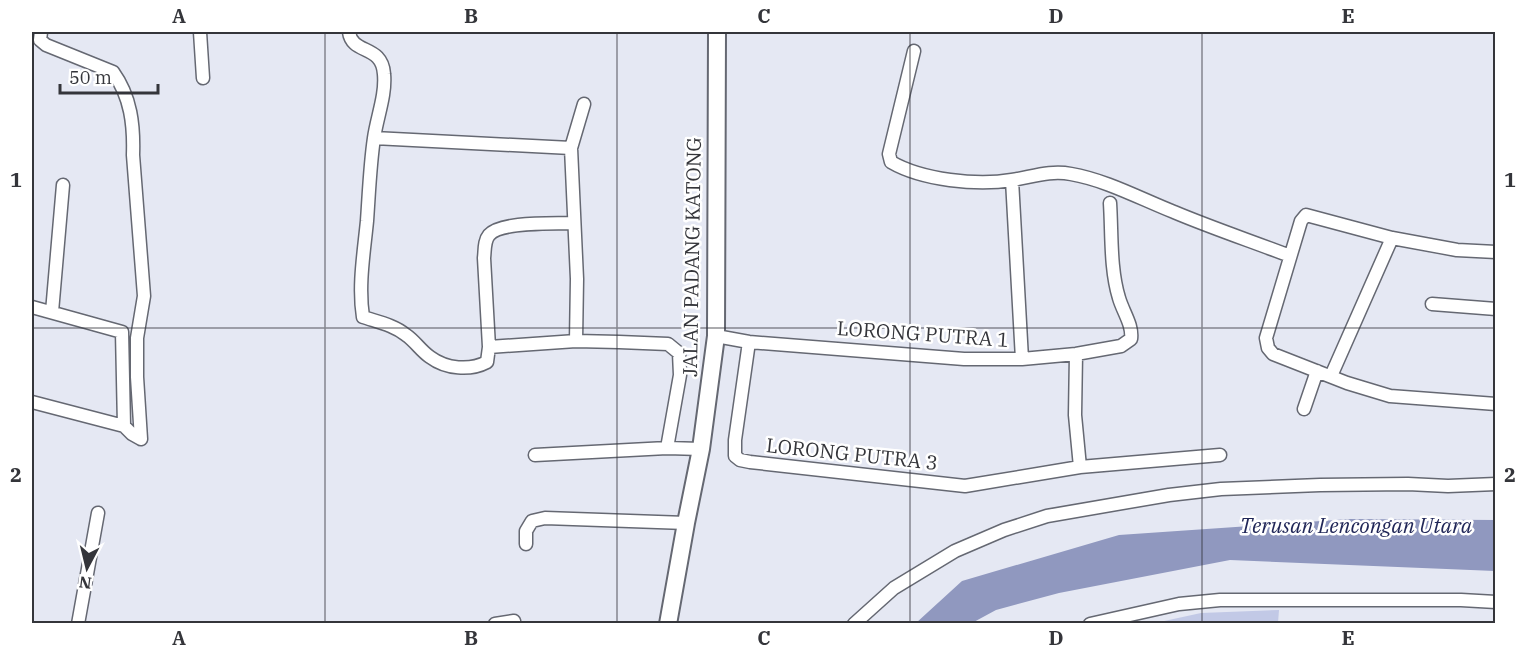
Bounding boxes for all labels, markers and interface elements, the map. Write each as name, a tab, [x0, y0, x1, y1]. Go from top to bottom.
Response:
text: A	[172, 2, 186, 29]
text: B	[464, 2, 478, 29]
text: C	[757, 2, 771, 29]
text: D	[1048, 2, 1064, 29]
text: E	[1341, 2, 1355, 29]
scale bar	[60, 57, 158, 95]
text: 50 m	[69, 66, 112, 89]
street label: JALAN PADANG KATONG	[676, 137, 707, 377]
text: 1	[10, 166, 22, 193]
text: 1	[1504, 166, 1516, 193]
street label: LORONG PUTRA 1	[836, 314, 1010, 353]
street label: LORONG PUTRA 3	[765, 431, 939, 476]
text: 2	[10, 461, 22, 488]
text: 2	[1504, 461, 1516, 488]
water label: Terusan Lencongan Utara	[1240, 511, 1473, 539]
north arrow	[57, 538, 117, 598]
text: N	[78, 572, 93, 594]
text: A	[172, 624, 186, 651]
text: B	[464, 624, 478, 651]
text: C	[757, 624, 771, 651]
text: D	[1048, 624, 1064, 651]
text: E	[1341, 624, 1355, 651]

